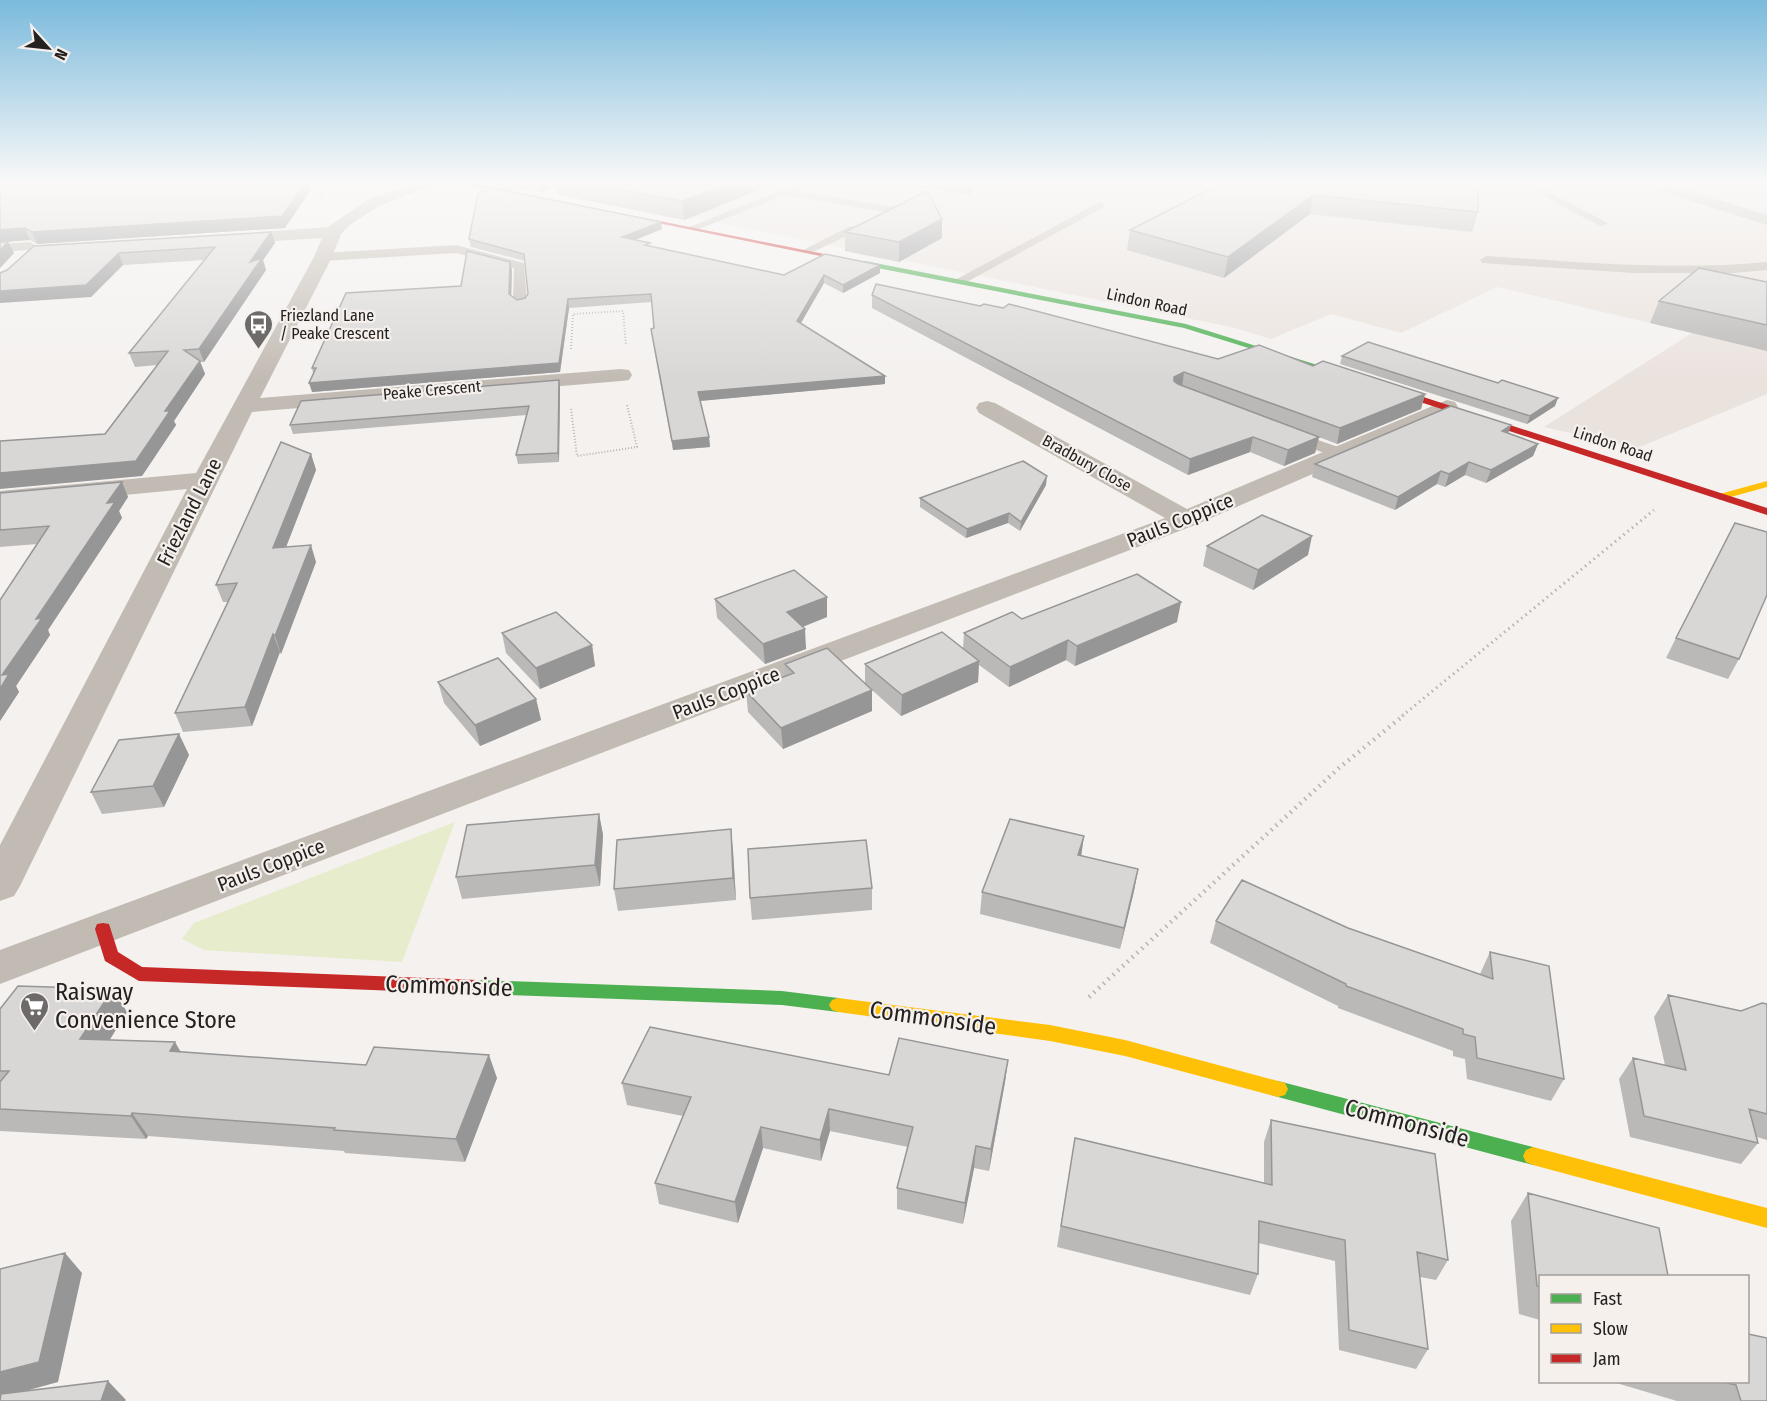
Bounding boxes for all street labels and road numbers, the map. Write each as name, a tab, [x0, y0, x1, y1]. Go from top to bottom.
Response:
street label: Lindon Road	[1105, 284, 1189, 320]
street label: Peake Crescent	[382, 376, 483, 404]
street label: Lindon Road	[1571, 422, 1655, 466]
street label: Bradbury Close	[1039, 431, 1135, 495]
street label: Friezland Lane	[152, 454, 226, 570]
street label: Pauls Coppice	[1123, 488, 1237, 552]
street label: Pauls Coppice	[669, 662, 783, 724]
street label: Pauls Coppice	[214, 834, 328, 896]
street label: Commonside	[385, 970, 513, 1002]
street label: Commonside	[868, 995, 998, 1041]
street label: Commonside	[1342, 1093, 1472, 1153]

